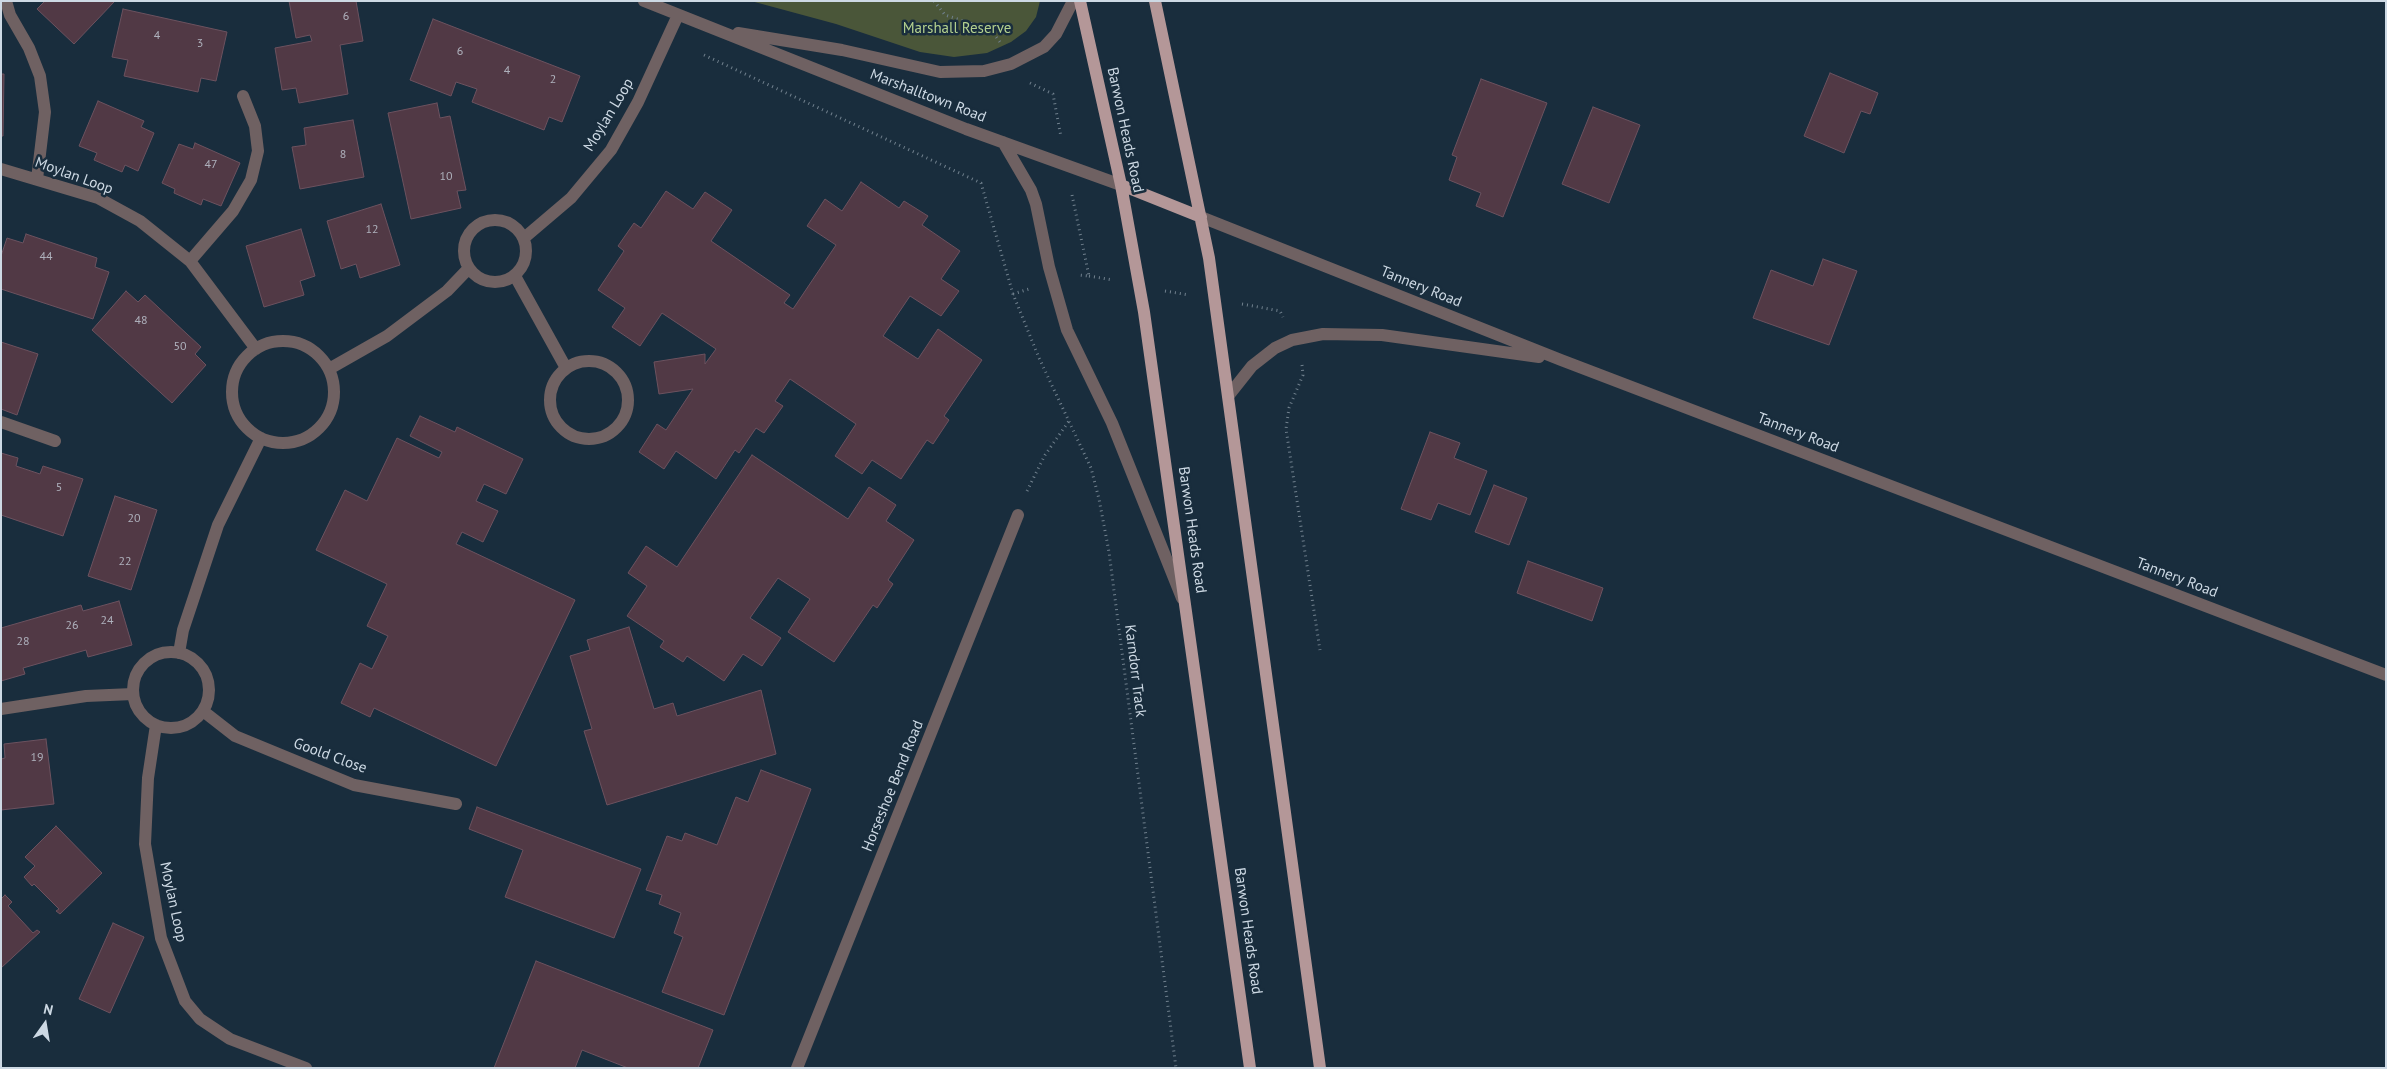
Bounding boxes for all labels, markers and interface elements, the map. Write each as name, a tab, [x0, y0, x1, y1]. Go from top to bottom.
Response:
house number: 6	[343, 10, 349, 24]
park label: Marshall Reserve	[903, 20, 1011, 38]
house number: 4	[154, 29, 160, 43]
house number: 3	[197, 37, 203, 51]
house number: 6	[457, 45, 463, 59]
house number: 4	[504, 64, 510, 78]
street label: Marshalltown Road	[867, 66, 989, 126]
street label: Barwon Heads Road	[1103, 66, 1147, 194]
house number: 2	[550, 73, 556, 87]
street label: Moylan Loop	[580, 75, 638, 155]
house number: 8	[340, 148, 346, 162]
street label: Moylan Loop	[32, 154, 116, 198]
house number: 47	[204, 158, 218, 172]
house number: 10	[439, 170, 453, 184]
house number: 12	[365, 223, 379, 237]
house number: 44	[39, 250, 53, 264]
street label: Tannery Road	[1378, 263, 1464, 311]
house number: 48	[134, 314, 148, 328]
house number: 50	[173, 340, 187, 354]
street label: Tannery Road	[1755, 409, 1841, 457]
street label: Barwon Heads Road	[1174, 466, 1210, 594]
house number: 5	[56, 481, 62, 495]
house number: 20	[127, 512, 141, 526]
street label: Tannery Road	[2134, 554, 2220, 602]
house number: 22	[118, 555, 132, 569]
house number: 24	[100, 614, 114, 628]
house number: 26	[65, 619, 79, 633]
street label: Karndorr Track	[1120, 624, 1150, 718]
house number: 28	[16, 635, 30, 649]
street label: Horseshoe Bend Road	[858, 718, 928, 854]
street label: Goold Close	[291, 734, 369, 778]
house number: 19	[30, 751, 44, 765]
street label: Moylan Loop	[156, 860, 190, 944]
street label: Barwon Heads Road	[1230, 867, 1266, 995]
north arrow	[20, 999, 70, 1049]
text: N	[42, 1000, 55, 1019]

